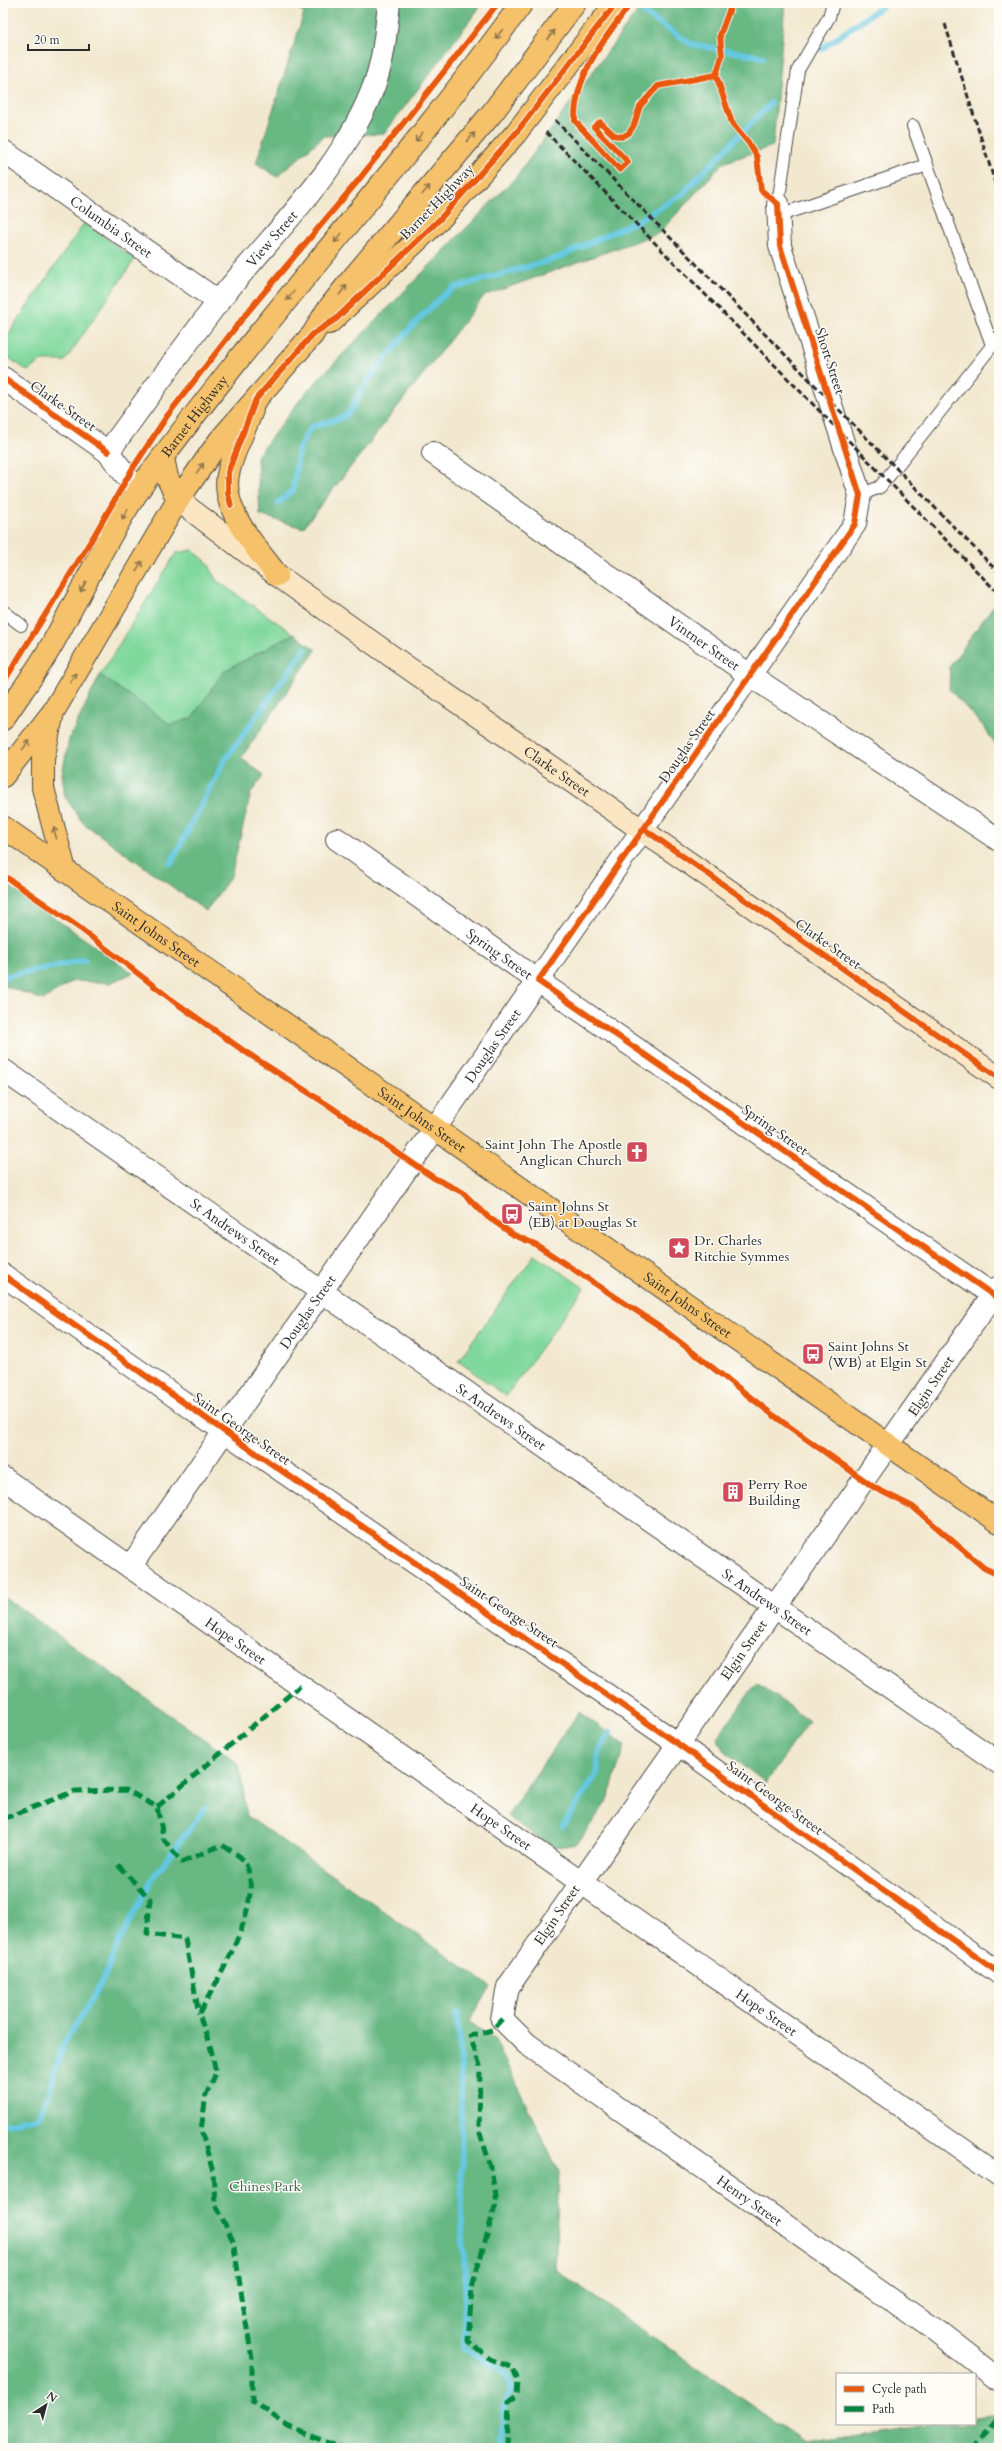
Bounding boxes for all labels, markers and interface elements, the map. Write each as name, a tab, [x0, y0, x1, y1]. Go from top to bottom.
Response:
scale bar	[28, 26, 89, 52]
one-way arrow	[495, 29, 503, 40]
one-way arrow	[546, 29, 555, 40]
text: 20 m	[34, 32, 61, 48]
one-way arrow	[415, 132, 424, 142]
one-way arrow	[467, 132, 476, 143]
street label: Barnet Highway	[396, 159, 479, 244]
one-way arrow	[422, 185, 431, 196]
street label: Columbia Street	[66, 191, 157, 262]
street label: View Street	[242, 206, 302, 271]
one-way arrow	[333, 233, 342, 244]
one-way arrow	[339, 285, 347, 296]
one-way arrow	[286, 291, 294, 302]
street label: Short Street	[810, 325, 850, 397]
street label: Barnet Highway	[156, 370, 232, 461]
street label: Clarke Street	[26, 376, 100, 436]
one-way arrow	[196, 463, 204, 474]
one-way arrow	[121, 508, 129, 520]
one-way arrow	[135, 560, 143, 572]
one-way arrow	[79, 581, 87, 593]
street label: Vintner Street	[664, 611, 744, 675]
one-way arrow	[70, 672, 78, 684]
street label: Douglas Street	[654, 705, 720, 787]
one-way arrow	[22, 739, 31, 750]
street label: Clarke Street	[520, 741, 594, 801]
one-way arrow	[50, 826, 58, 839]
street label: Saint Johns Street	[109, 897, 205, 972]
street label: Clarke Street	[791, 914, 865, 974]
street label: Spring Street	[463, 924, 537, 984]
street label: Douglas Street	[460, 1004, 525, 1086]
street label: Saint Johns Street	[374, 1082, 470, 1157]
street label: Spring Street	[738, 1100, 812, 1160]
place label: Saint John The Apostle Anglican Church	[485, 1135, 622, 1170]
church icon: Saint John The Apostle Anglican Church	[624, 1139, 650, 1165]
street label: St Andrews Street	[187, 1194, 284, 1270]
place label: Saint Johns St (EB) at Douglas St	[528, 1197, 638, 1232]
bus stop icon: Saint Johns St (EB) at Douglas St	[499, 1201, 525, 1227]
place label: Dr. Charles Ritchie Symmes	[694, 1231, 790, 1266]
place icon: Dr. Charles Ritchie Symmes	[666, 1235, 692, 1261]
street label: Saint Johns Street	[640, 1267, 736, 1343]
street label: Douglas Street	[275, 1270, 340, 1352]
place label: Saint Johns St (WB) at Elgin St	[828, 1337, 928, 1372]
bus stop icon: Saint Johns St (WB) at Elgin St	[800, 1341, 826, 1367]
street label: Elgin Street	[904, 1351, 959, 1420]
street label: St Andrews Street	[453, 1379, 550, 1455]
street label: Saint George Street	[189, 1388, 295, 1470]
place label: Perry Roe Building	[748, 1475, 808, 1510]
building icon: Perry Roe Building	[720, 1479, 746, 1505]
street label: St Andrews Street	[718, 1564, 816, 1640]
street label: Saint George Street	[456, 1572, 562, 1652]
street label: Hope Street	[201, 1613, 271, 1669]
street label: Elgin Street	[716, 1616, 772, 1684]
street label: Saint George Street	[723, 1757, 828, 1840]
street label: Hope Street	[467, 1799, 536, 1855]
street label: Elgin Street	[530, 1880, 585, 1949]
street label: Hope Street	[732, 1984, 801, 2041]
street label: Henry Street	[713, 2171, 787, 2230]
park label: Chines Park	[229, 2177, 302, 2196]
legend	[836, 2373, 976, 2425]
text: Cycle path	[872, 2381, 927, 2397]
north arrow	[26, 2385, 66, 2425]
text: N	[43, 2388, 60, 2406]
text: Path	[872, 2401, 895, 2417]

